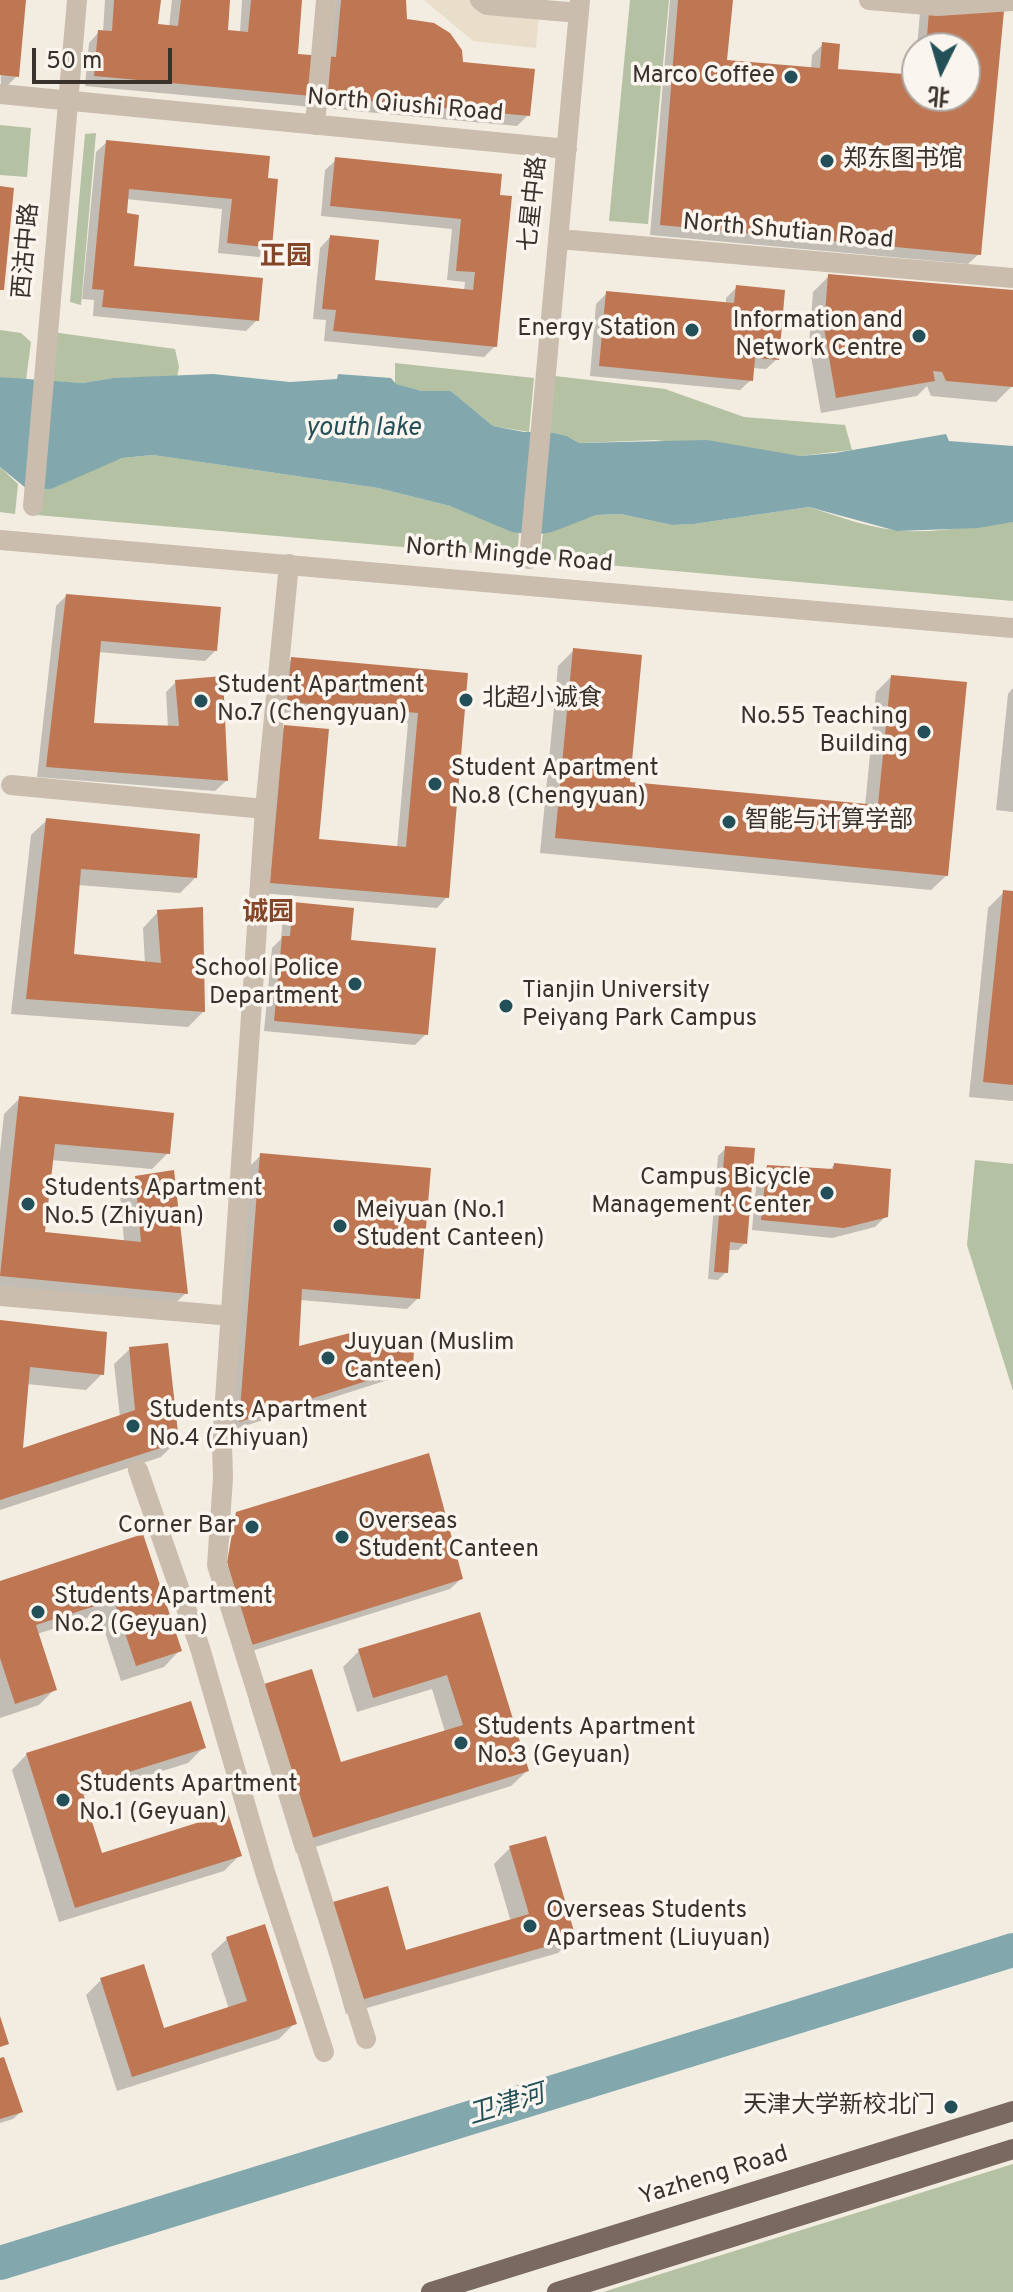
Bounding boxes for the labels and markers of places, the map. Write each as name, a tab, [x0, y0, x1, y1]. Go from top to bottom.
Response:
place label: Marco Coffee	[632, 63, 775, 91]
marker: Marco Coffee	[782, 68, 800, 86]
place label: 郑东图书馆	[843, 147, 963, 175]
marker: 郑东图书馆	[818, 152, 836, 170]
place label: Information and Network Centre	[733, 308, 903, 364]
place label: Energy Station	[517, 316, 676, 344]
marker: Energy Station	[683, 321, 701, 339]
marker: Information and Network Centre	[910, 327, 928, 345]
place label: Student Apartment No.7 (Chengyuan)	[217, 673, 425, 729]
place label: 北超小诚食	[482, 686, 602, 714]
marker: 北超小诚食	[457, 691, 475, 709]
marker: Student Apartment No.7 (Chengyuan)	[192, 692, 210, 710]
place label: No.55 Teaching Building	[740, 704, 908, 760]
marker: No.55 Teaching Building	[915, 723, 933, 741]
place label: Student Apartment No.8 (Chengyuan)	[451, 756, 659, 812]
marker: Student Apartment No.8 (Chengyuan)	[426, 775, 444, 793]
place label: 智能与计算学部	[745, 808, 913, 836]
marker: 智能与计算学部	[720, 813, 738, 831]
place label: School Police Department	[194, 956, 339, 1012]
marker: School Police Department	[346, 975, 364, 993]
place label: Tianjin University Peiyang Park Campus	[522, 978, 757, 1034]
marker: Tianjin University Peiyang Park Campus	[497, 997, 515, 1015]
place label: Campus Bicycle Management Center	[591, 1165, 811, 1221]
place label: Students Apartment No.5 (Zhiyuan)	[44, 1176, 263, 1232]
marker: Campus Bicycle Management Center	[818, 1184, 836, 1202]
marker: Students Apartment No.5 (Zhiyuan)	[19, 1195, 37, 1213]
place label: Meiyuan (No.1 Student Canteen)	[356, 1198, 545, 1254]
marker: Meiyuan (No.1 Student Canteen)	[331, 1217, 349, 1235]
place label: Juyuan (Muslim Canteen)	[344, 1330, 514, 1386]
marker: Juyuan (Muslim Canteen)	[319, 1349, 337, 1367]
place label: Students Apartment No.4 (Zhiyuan)	[149, 1398, 368, 1454]
marker: Students Apartment No.4 (Zhiyuan)	[124, 1417, 142, 1435]
place label: Overseas Student Canteen	[358, 1509, 539, 1565]
place label: Corner Bar	[118, 1513, 236, 1541]
marker: Corner Bar	[243, 1518, 261, 1536]
marker: Overseas Student Canteen	[333, 1528, 351, 1546]
place label: Students Apartment No.2 (Geyuan)	[54, 1584, 273, 1640]
marker: Students Apartment No.2 (Geyuan)	[29, 1603, 47, 1621]
place label: Students Apartment No.3 (Geyuan)	[477, 1715, 696, 1771]
marker: Students Apartment No.3 (Geyuan)	[452, 1734, 470, 1752]
place label: Students Apartment No.1 (Geyuan)	[79, 1772, 298, 1828]
marker: Students Apartment No.1 (Geyuan)	[54, 1791, 72, 1809]
place label: Overseas Students Apartment (Liuyuan)	[546, 1898, 771, 1954]
marker: Overseas Students Apartment (Liuyuan)	[521, 1917, 539, 1935]
place label: 天津大学新校北门	[743, 2093, 935, 2121]
marker: 天津大学新校北门	[942, 2098, 960, 2116]

